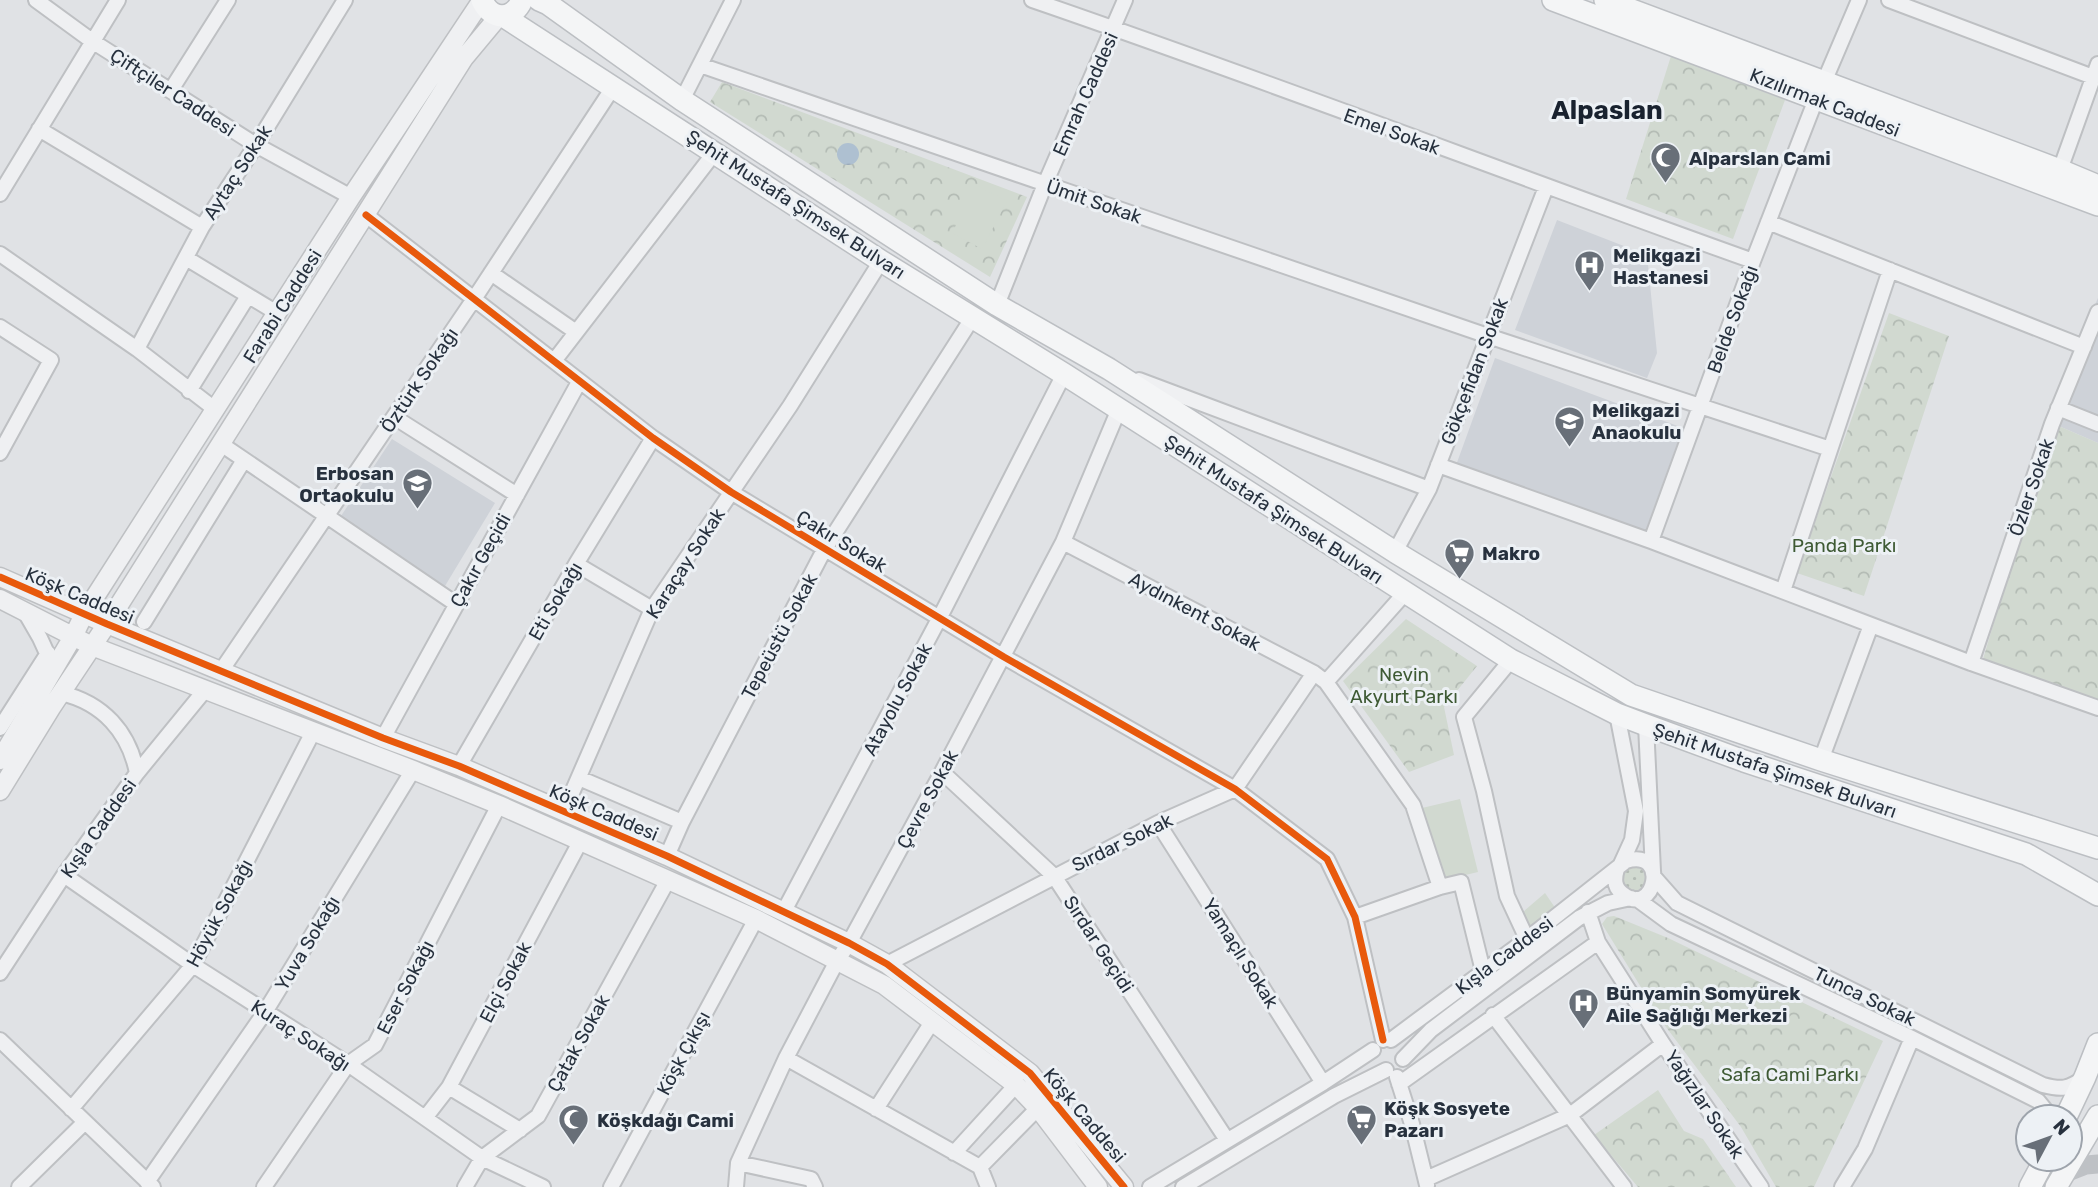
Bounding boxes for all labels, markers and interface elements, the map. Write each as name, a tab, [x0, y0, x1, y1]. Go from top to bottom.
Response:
street label: Emrah Caddesi	[1048, 29, 1123, 160]
street label: Çiftçiler Caddesi	[106, 43, 240, 141]
street label: Kızılırmak Caddesi	[1746, 63, 1903, 142]
district label: Alpaslan	[1551, 95, 1663, 126]
street label: Emel Sokak	[1340, 103, 1443, 160]
street label: Aytaç Sokak	[198, 120, 277, 224]
street label: Şehit Mustafa Şimsek Bulvarı	[682, 125, 909, 284]
mosque icon: Alparslan Cami	[1649, 141, 1683, 185]
place label: Alparslan Cami	[1689, 147, 1831, 170]
street label: Ümit Sokak	[1043, 174, 1145, 229]
place label: Melikgazi Hastanesi	[1613, 244, 1708, 289]
street label: Farabi Caddesi	[238, 245, 327, 367]
hospital icon: Melikgazi Hastanesi	[1573, 249, 1607, 293]
street label: Belde Sokağı	[1702, 262, 1763, 376]
street label: Gökçefidan Sokak	[1436, 294, 1513, 448]
street label: Öztürk Sokağı	[376, 323, 463, 437]
place label: Melikgazi Anaokulu	[1592, 399, 1682, 444]
school or university icon: Melikgazi Anaokulu	[1552, 404, 1586, 448]
street label: Şehit Mustafa Şimsek Bulvarı	[1160, 430, 1387, 589]
street label: Özler Sokak	[2004, 435, 2059, 539]
place label: Erbosan Ortaokulu	[299, 462, 394, 507]
school or university icon: Erbosan Ortaokulu	[400, 467, 434, 511]
street label: Karaçay Sokak	[641, 503, 730, 623]
street label: Çakır Sokak	[792, 505, 891, 578]
street label: Çakır Geçidi	[445, 509, 516, 611]
park label: Panda Parkı	[1792, 534, 1896, 557]
supermarket icon: Makro	[1442, 536, 1476, 580]
place label: Makro	[1482, 542, 1540, 565]
street label: Eti Sokağı	[524, 558, 587, 645]
street label: Köşk Caddesi	[22, 562, 138, 629]
street label: Aydınkent Sokak	[1125, 567, 1265, 656]
street label: Tepeüstü Sokak	[737, 569, 822, 703]
street label: Atayolu Sokak	[858, 639, 937, 760]
park label: Nevin Akyurt Parkı	[1350, 663, 1458, 708]
street label: Şehit Mustafa Şimsek Bulvarı	[1650, 718, 1900, 823]
street label: Çevre Sokak	[892, 746, 963, 853]
street label: Kışla Caddesi	[56, 774, 141, 882]
street label: Köşk Caddesi	[546, 779, 662, 846]
street label: Sırdar Sokak	[1068, 808, 1177, 877]
street label: Höyük Sokağı	[181, 855, 258, 971]
street label: Sırdar Geçidi	[1059, 891, 1139, 997]
street label: Yuva Sokağı	[270, 892, 345, 995]
street label: Yamaçlı Sokak	[1198, 894, 1284, 1013]
street label: Kışla Caddesi	[1451, 911, 1558, 1000]
street label: Eser Sokağı	[372, 937, 439, 1038]
street label: Elçi Sokak	[475, 938, 536, 1027]
street label: Tunca Sokak	[1810, 962, 1920, 1031]
place label: Bünyamin Somyürek Aile Sağlığı Merkezi	[1606, 982, 1800, 1027]
hospital icon: Bünyamin Somyürek Aile Sağlığı Merkezi	[1566, 987, 1600, 1031]
street label: Çatak Sokak	[542, 990, 615, 1096]
street label: Kuraç Sokağı	[247, 995, 355, 1076]
street label: Köşk Çıkışı	[652, 1007, 715, 1099]
street label: Yağızlar Sokak	[1660, 1046, 1749, 1163]
street label: Köşk Caddesi	[1038, 1063, 1131, 1167]
park label: Safa Cami Parkı	[1721, 1063, 1859, 1086]
place label: Köşk Sosyete Pazarı	[1384, 1097, 1510, 1142]
supermarket icon: Köşk Sosyete Pazarı	[1344, 1102, 1378, 1146]
mosque icon: Köşkdağı Cami	[557, 1103, 591, 1147]
north arrow	[2014, 1103, 2084, 1173]
place label: Köşkdağı Cami	[597, 1109, 734, 1132]
text: N	[2048, 1114, 2075, 1140]

